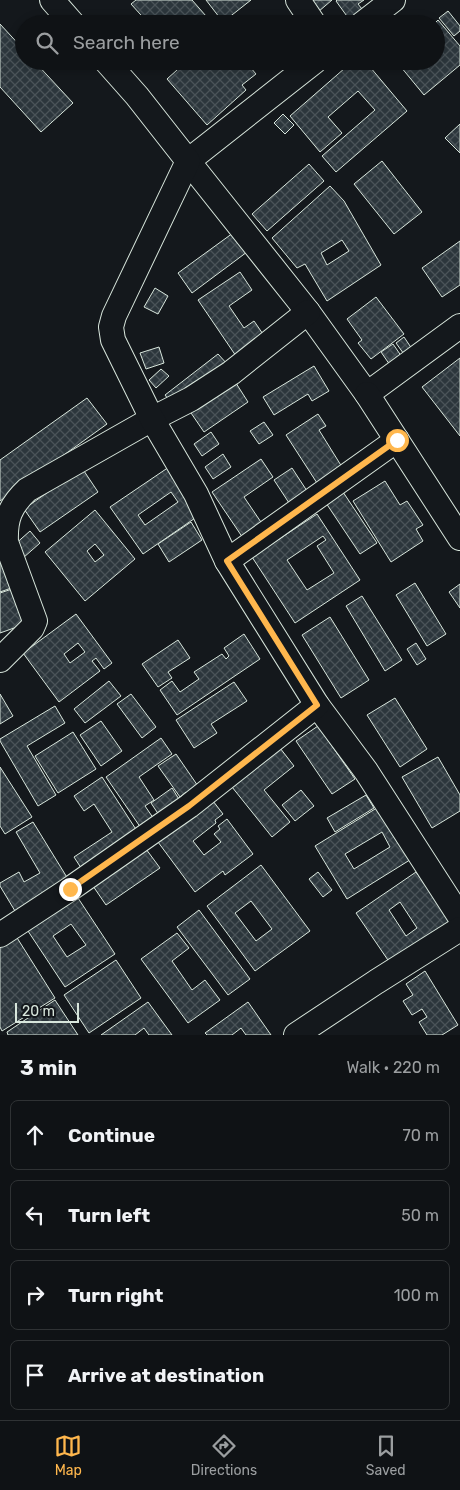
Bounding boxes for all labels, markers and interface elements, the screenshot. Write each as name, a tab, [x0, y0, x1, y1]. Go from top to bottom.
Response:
search box	[15, 15, 445, 70]
icon: search	[33, 29, 61, 57]
text: Search here	[73, 31, 180, 54]
route start	[386, 429, 409, 452]
route end	[59, 878, 82, 901]
scale bar	[15, 1000, 79, 1023]
text: 20 m	[22, 1003, 55, 1020]
text: 3 min	[20, 1055, 77, 1080]
text: Walk · 220 m	[347, 1058, 440, 1077]
icon: ahead	[21, 1121, 49, 1149]
text: Continue	[68, 1124, 155, 1147]
text: 70 m	[402, 1126, 439, 1145]
icon: left	[21, 1201, 49, 1229]
text: Turn left	[68, 1204, 150, 1227]
text: 50 m	[401, 1206, 439, 1225]
icon: right	[21, 1281, 49, 1309]
text: Turn right	[68, 1284, 163, 1307]
text: 100 m	[394, 1286, 439, 1305]
icon: arrive	[21, 1361, 49, 1389]
text: Arrive at destination	[68, 1364, 264, 1387]
tab: Map	[54, 1432, 82, 1479]
tab: Directions	[191, 1432, 257, 1479]
tab: Saved	[366, 1432, 406, 1479]

